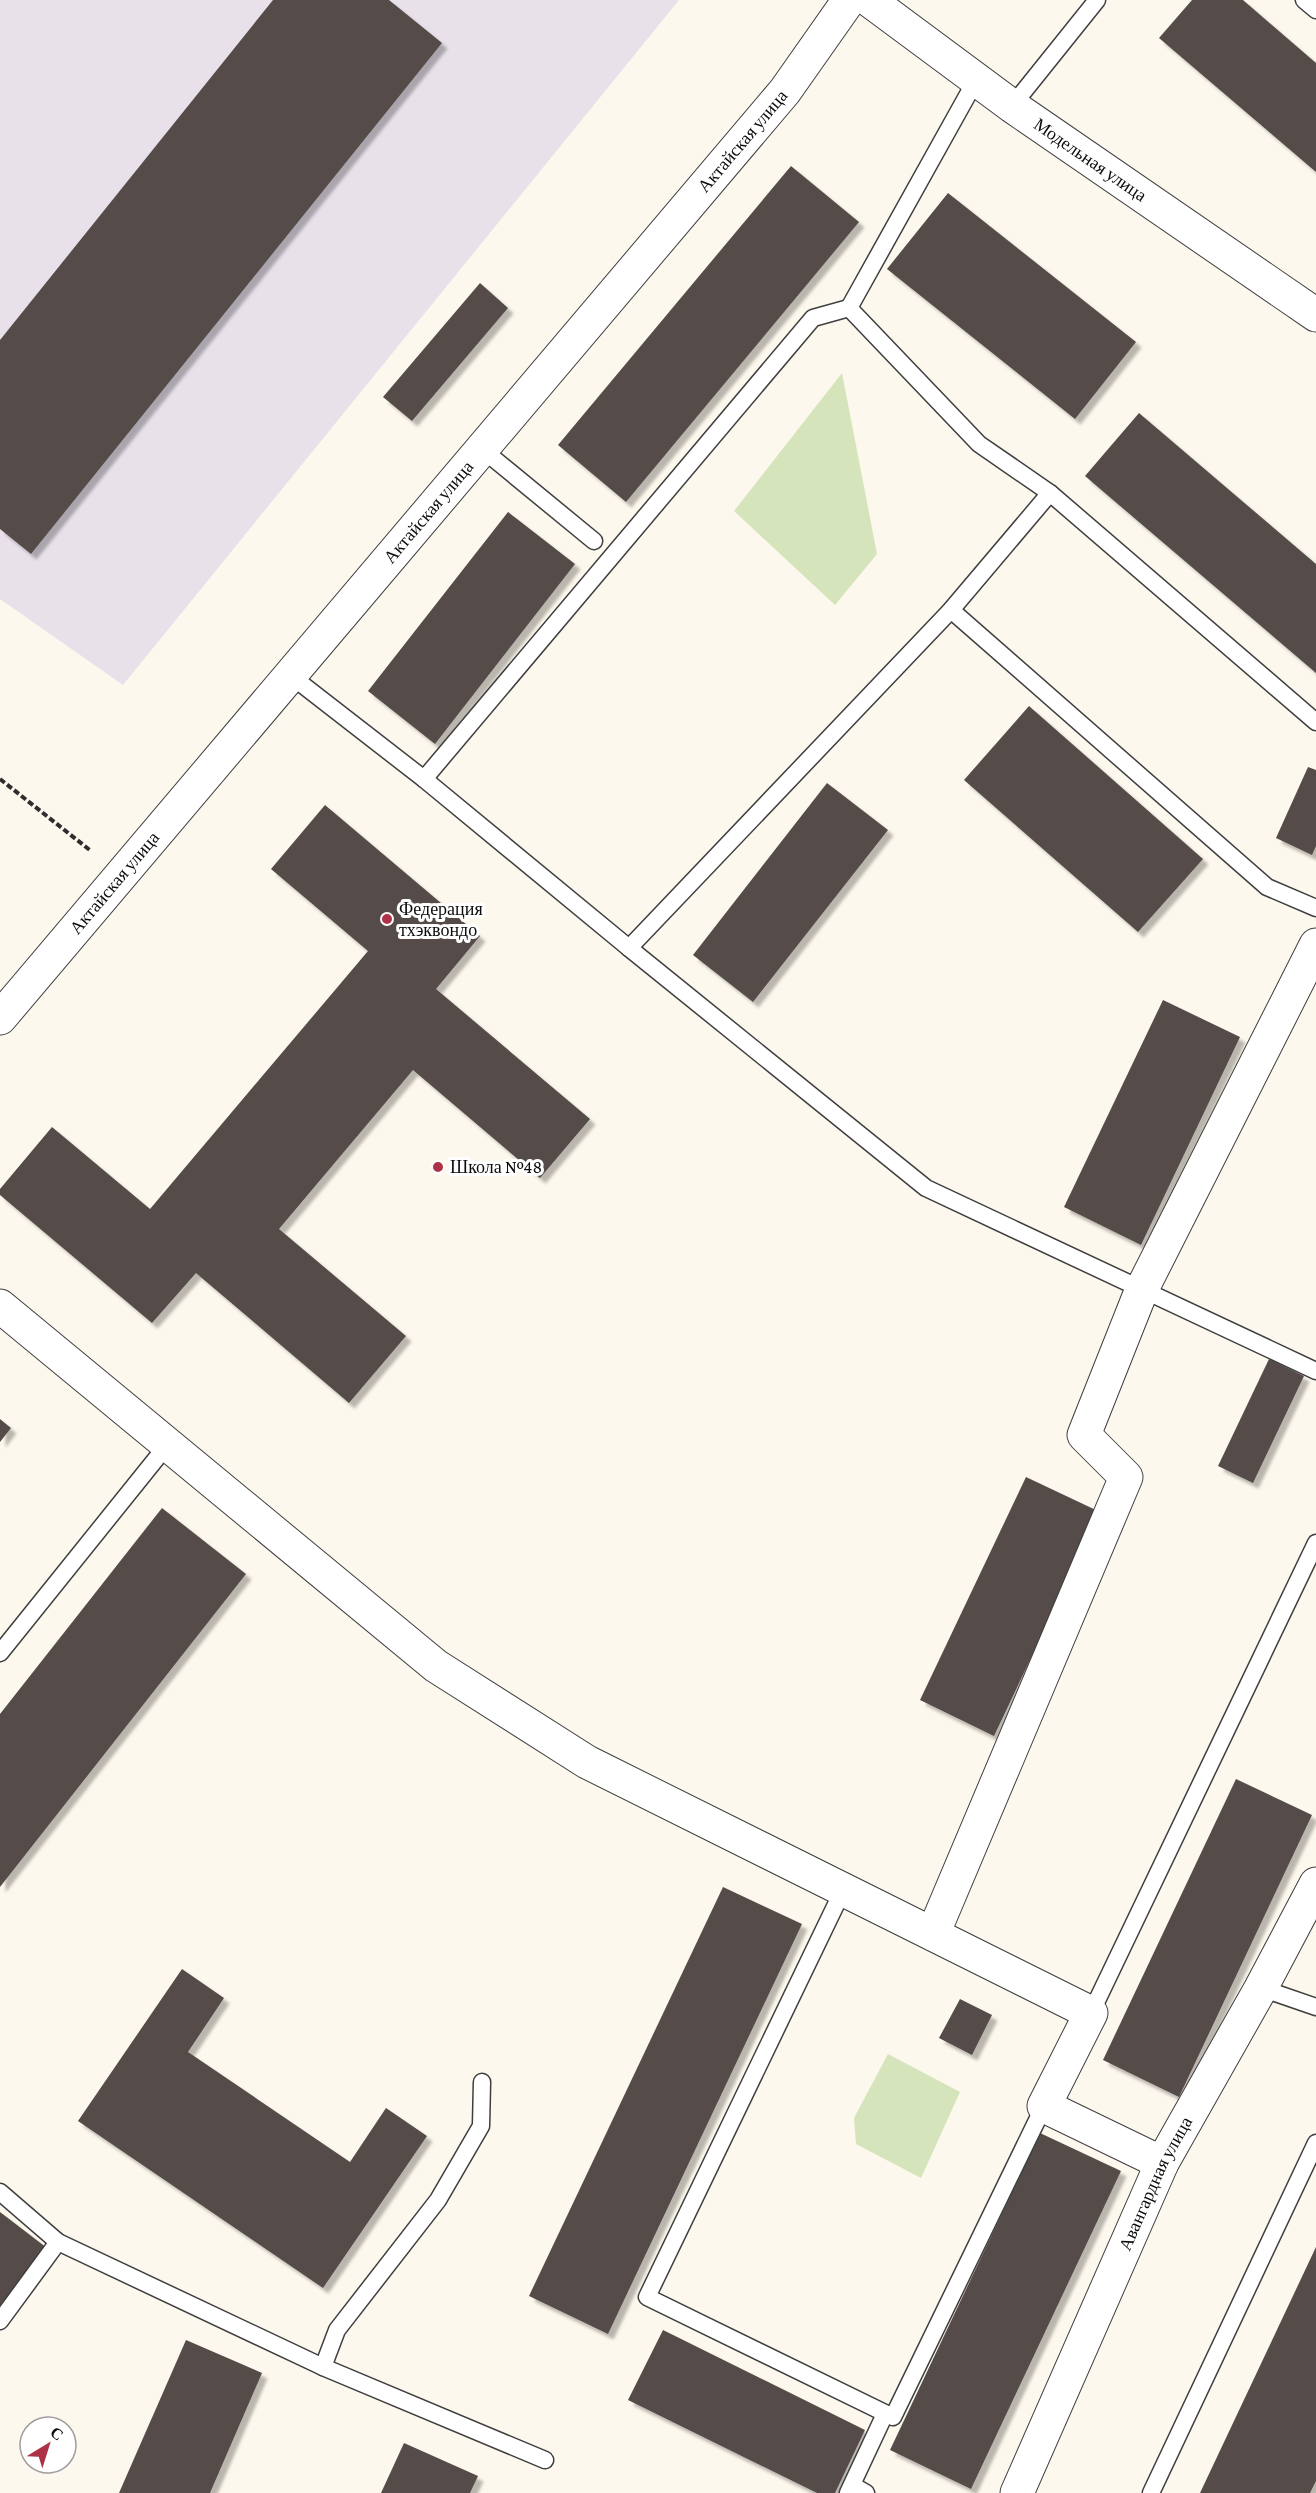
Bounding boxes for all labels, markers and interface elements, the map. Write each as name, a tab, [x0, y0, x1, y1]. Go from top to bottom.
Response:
street label: Актайская улица	[694, 86, 791, 196]
street label: Модельная улица	[1030, 114, 1150, 206]
street label: Актайская улица	[380, 457, 477, 567]
street label: Актайская улица	[65, 828, 163, 938]
place label: Федерация тхэквондо	[399, 899, 483, 940]
marker: Федерация тхэквондо	[380, 912, 394, 926]
place label: Школа №48	[450, 1157, 542, 1177]
marker: Школа №48	[431, 1160, 445, 1174]
street label: Авангардная улица	[1115, 2113, 1196, 2254]
north arrow	[18, 2415, 78, 2475]
text: С	[47, 2423, 67, 2444]

